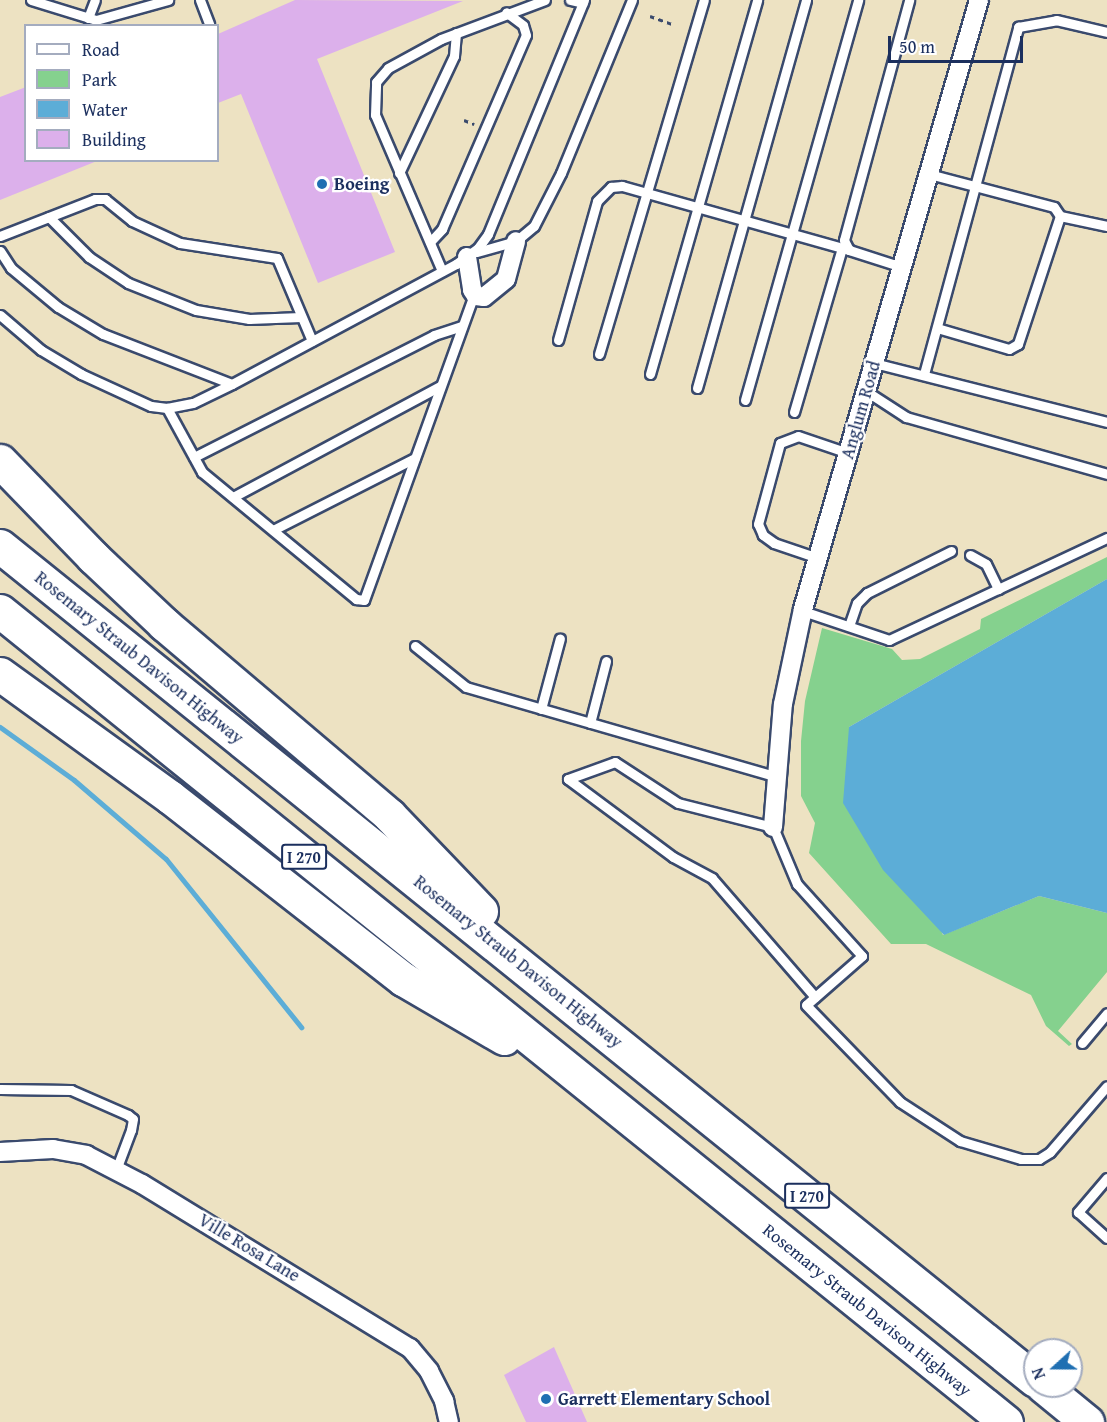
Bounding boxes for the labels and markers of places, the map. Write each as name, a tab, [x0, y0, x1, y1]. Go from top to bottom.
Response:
place label: Boeing	[334, 173, 389, 195]
marker: Boeing	[315, 177, 329, 191]
place label: Garrett Elementary School	[558, 1388, 770, 1410]
marker: Garrett Elementary School	[539, 1392, 553, 1406]

